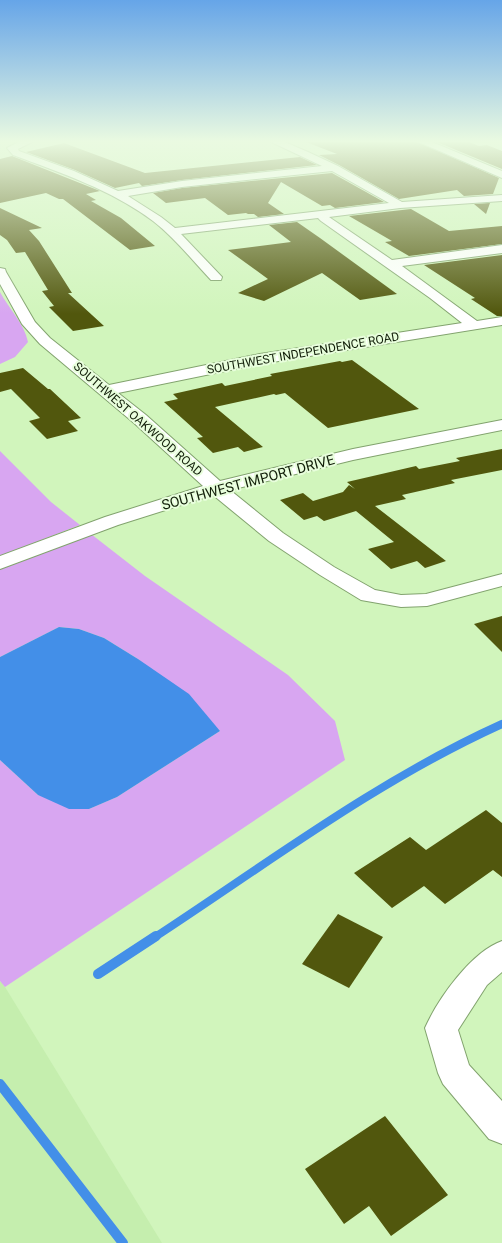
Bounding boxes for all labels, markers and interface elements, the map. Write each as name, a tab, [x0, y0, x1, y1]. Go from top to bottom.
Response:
street label: SOUTHWEST INDEPENDENCE ROAD	[206, 329, 400, 377]
street label: SOUTHWEST OAKWOOD ROAD	[71, 359, 205, 479]
street label: SOUTHWEST IMPORT DRIVE	[160, 451, 336, 513]

